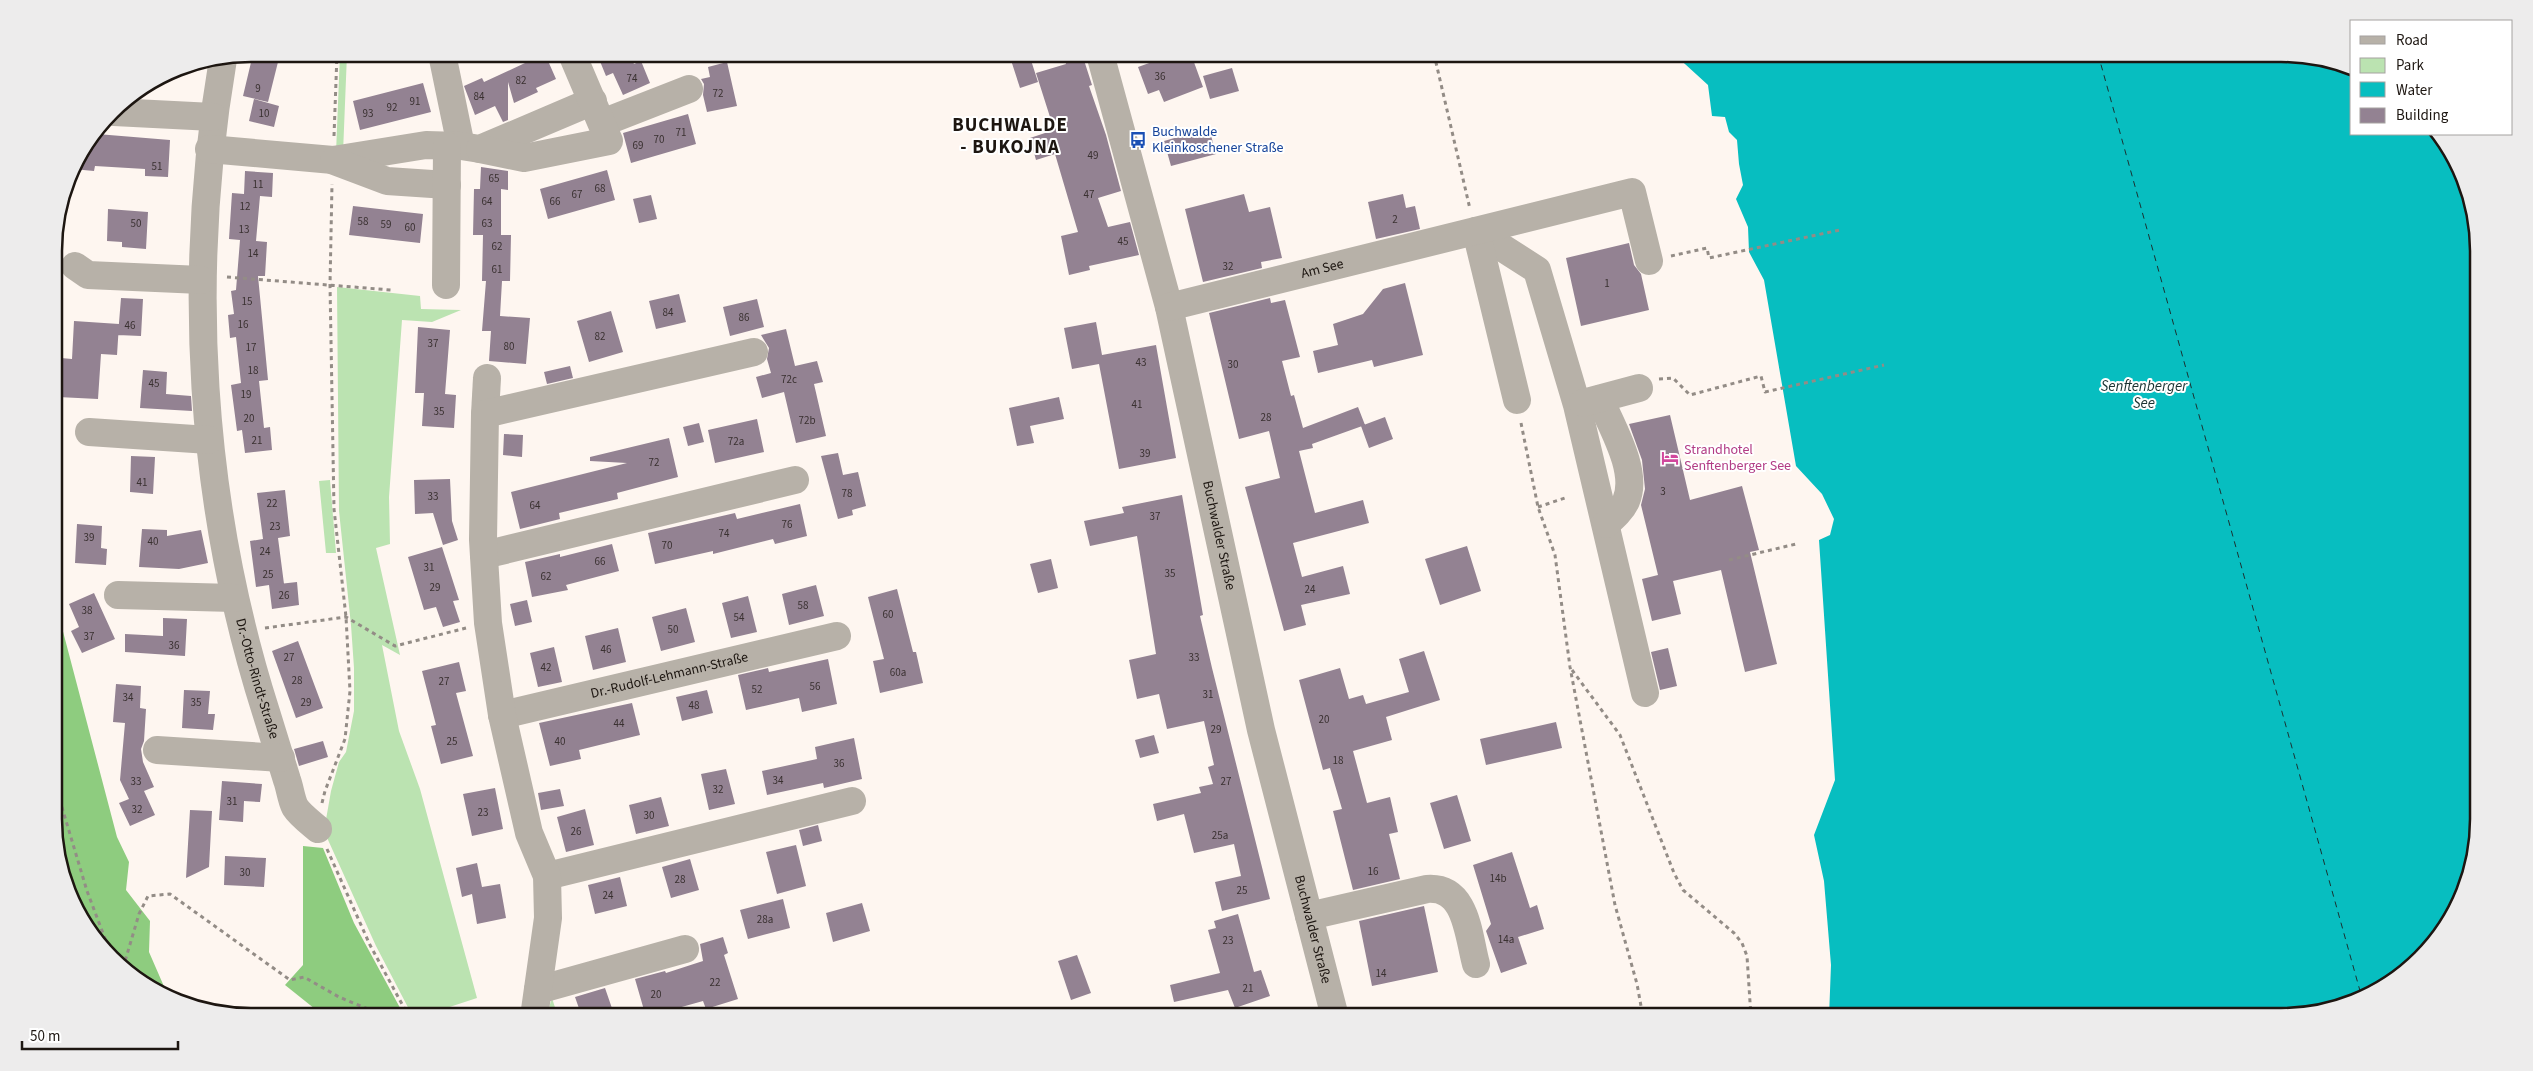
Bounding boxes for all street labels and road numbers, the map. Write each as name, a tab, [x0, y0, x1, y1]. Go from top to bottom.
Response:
street label: Am See	[1299, 254, 1346, 284]
street label: Buchwalder Straße	[1197, 479, 1240, 592]
street label: Dr.-Otto-Rindt-Straße	[230, 616, 284, 741]
street label: Dr.-Rudolf-Lehmann-Straße	[589, 647, 750, 704]
street label: Buchwalder Straße	[1289, 873, 1336, 986]

